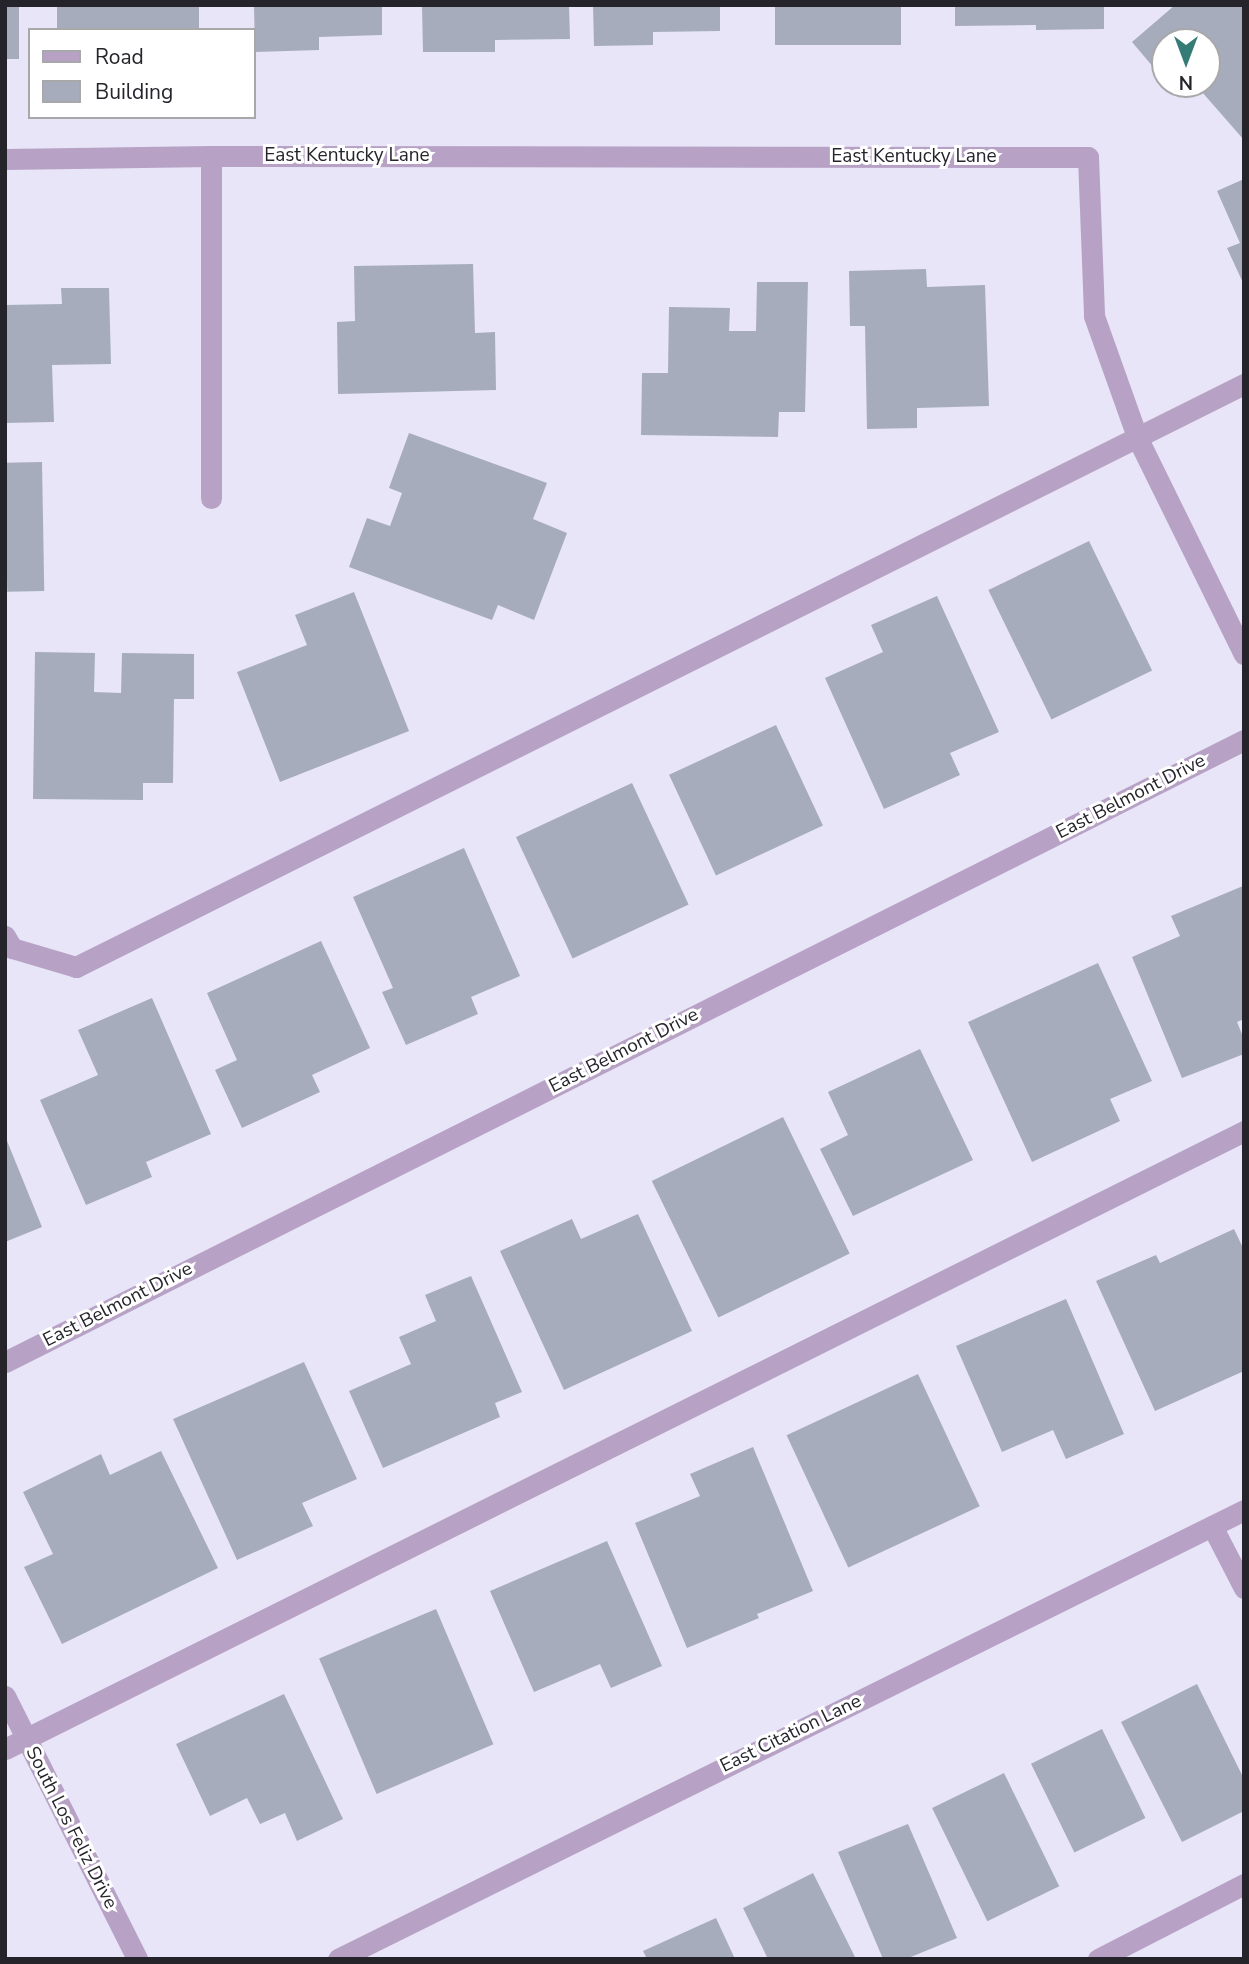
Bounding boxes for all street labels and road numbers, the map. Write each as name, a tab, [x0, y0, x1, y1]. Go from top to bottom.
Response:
street label: East Kentucky Lane	[264, 145, 430, 167]
street label: East Kentucky Lane	[831, 146, 997, 168]
street label: East Belmont Drive	[1053, 750, 1209, 844]
street label: East Belmont Drive	[546, 1004, 702, 1098]
street label: East Belmont Drive	[40, 1258, 196, 1352]
street label: East Citation Lane	[717, 1690, 865, 1778]
street label: South Los Feliz Drive	[20, 1743, 122, 1913]

